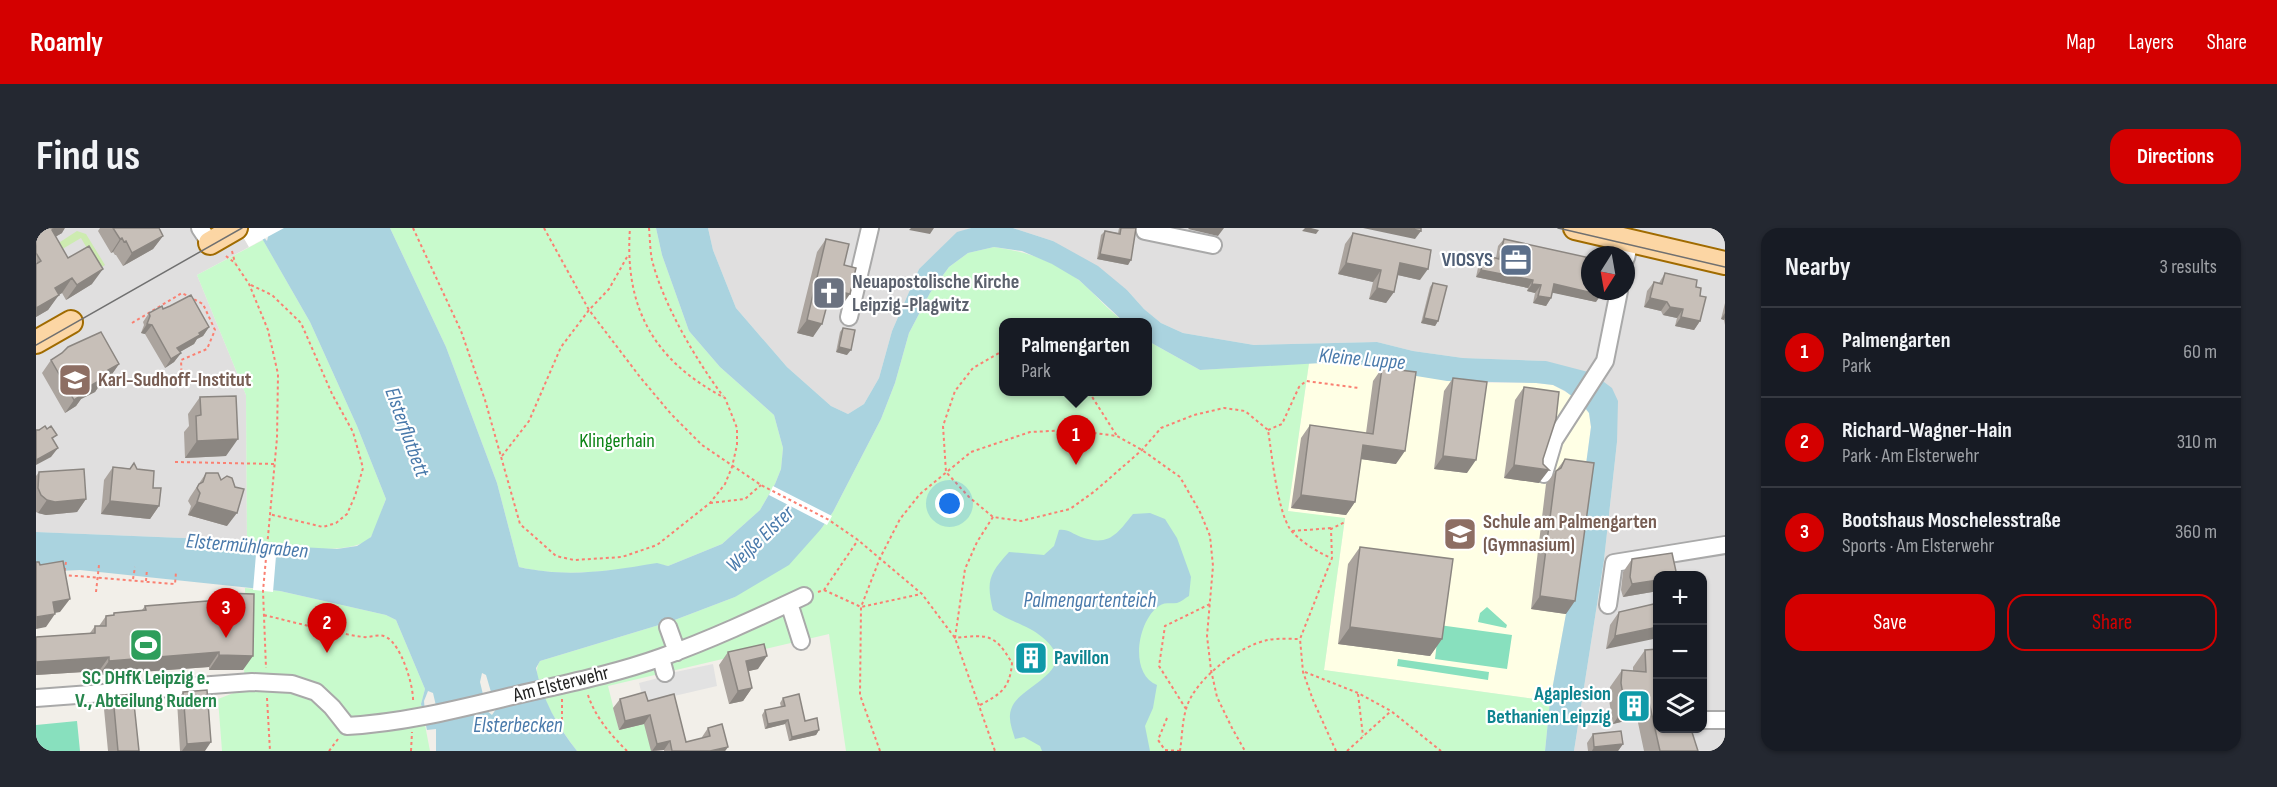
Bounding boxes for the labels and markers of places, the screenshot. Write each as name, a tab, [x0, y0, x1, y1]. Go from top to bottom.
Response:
office icon: VIOSYS	[1498, 242, 1534, 278]
place label: VIOSYS	[1442, 248, 1493, 272]
place label: Neuapostolische Kirche Leipzig-Plagwitz	[852, 270, 1019, 317]
church icon: Neuapostolische Kirche Leipzig-Plagwitz	[811, 275, 847, 311]
school or university icon: Karl-Sudhoff-Institut	[57, 362, 93, 398]
place label: Karl-Sudhoff-Institut	[98, 368, 252, 392]
pin: 1	[1056, 416, 1096, 465]
place label: Schule am Palmengarten (Gymnasium)	[1483, 510, 1657, 557]
school or university icon: Schule am Palmengarten (Gymnasium)	[1442, 516, 1478, 552]
pin: 3	[206, 588, 246, 638]
pin: 2	[308, 604, 346, 653]
sports icon: SC DHfK Leipzig e. V., Abteilung Rudern	[128, 627, 164, 663]
building icon: Pavillon	[1013, 640, 1049, 676]
place label: Pavillon	[1054, 646, 1109, 670]
place label: SC DHfK Leipzig e. V., Abteilung Rudern	[75, 666, 217, 713]
place label: Agaplesion Bethanien Leipzig	[1487, 682, 1612, 729]
building icon: Agaplesion Bethanien Leipzig	[1616, 688, 1652, 724]

